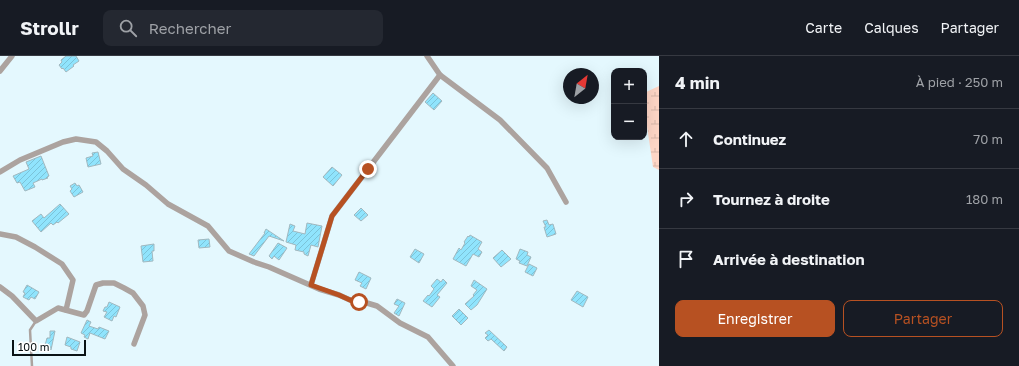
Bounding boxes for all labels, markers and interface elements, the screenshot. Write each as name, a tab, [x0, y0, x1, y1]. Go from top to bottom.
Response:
search box	[103, 10, 383, 46]
text: Strollr	[20, 16, 79, 39]
icon: search	[117, 17, 139, 39]
text: Rechercher	[149, 19, 231, 37]
text: Carte	[805, 19, 842, 36]
text: Calques	[864, 19, 919, 36]
text: Partager	[941, 19, 999, 36]
north arrow	[563, 68, 599, 104]
map controls	[611, 68, 647, 140]
button: +	[611, 68, 647, 104]
text: 4 min	[675, 72, 720, 93]
text: À pied · 250 m	[916, 74, 1003, 90]
button: −	[611, 104, 647, 140]
icon: ahead	[675, 128, 697, 150]
text: Continuez	[713, 130, 786, 148]
text: 70 m	[973, 131, 1003, 147]
route end	[359, 160, 377, 178]
icon: right	[675, 188, 697, 210]
text: Tournez à droite	[713, 190, 830, 208]
text: 180 m	[966, 191, 1003, 207]
icon: arrive	[675, 248, 697, 270]
text: Arrivée à destination	[713, 250, 865, 268]
route start	[350, 293, 368, 311]
button: Enregistrer	[675, 300, 835, 337]
button: Partager	[843, 300, 1003, 337]
scale bar	[12, 338, 86, 357]
text: 100 m	[18, 340, 49, 353]

